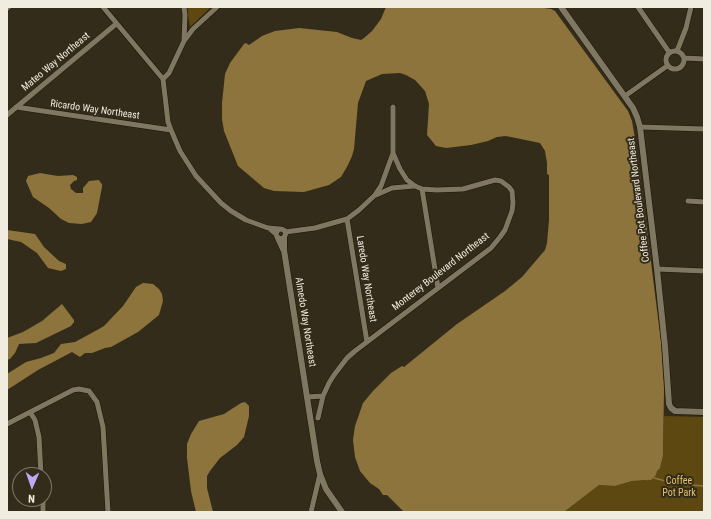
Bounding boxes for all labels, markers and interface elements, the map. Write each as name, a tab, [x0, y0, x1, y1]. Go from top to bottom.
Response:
street label: Mateo Way Northeast	[19, 30, 93, 94]
street label: Ricardo Way Northeast	[50, 98, 140, 122]
street label: Coffee Pot Boulevard Northeast	[625, 137, 653, 263]
street label: Monterey Boulevard Northeast	[390, 230, 492, 314]
street label: Laredo Way Northeast	[353, 235, 379, 323]
street label: Almedo Way Northeast	[292, 276, 318, 368]
north arrow	[12, 467, 52, 507]
park label: Coffee Pot Park	[662, 475, 696, 498]
text: N	[28, 492, 35, 505]

